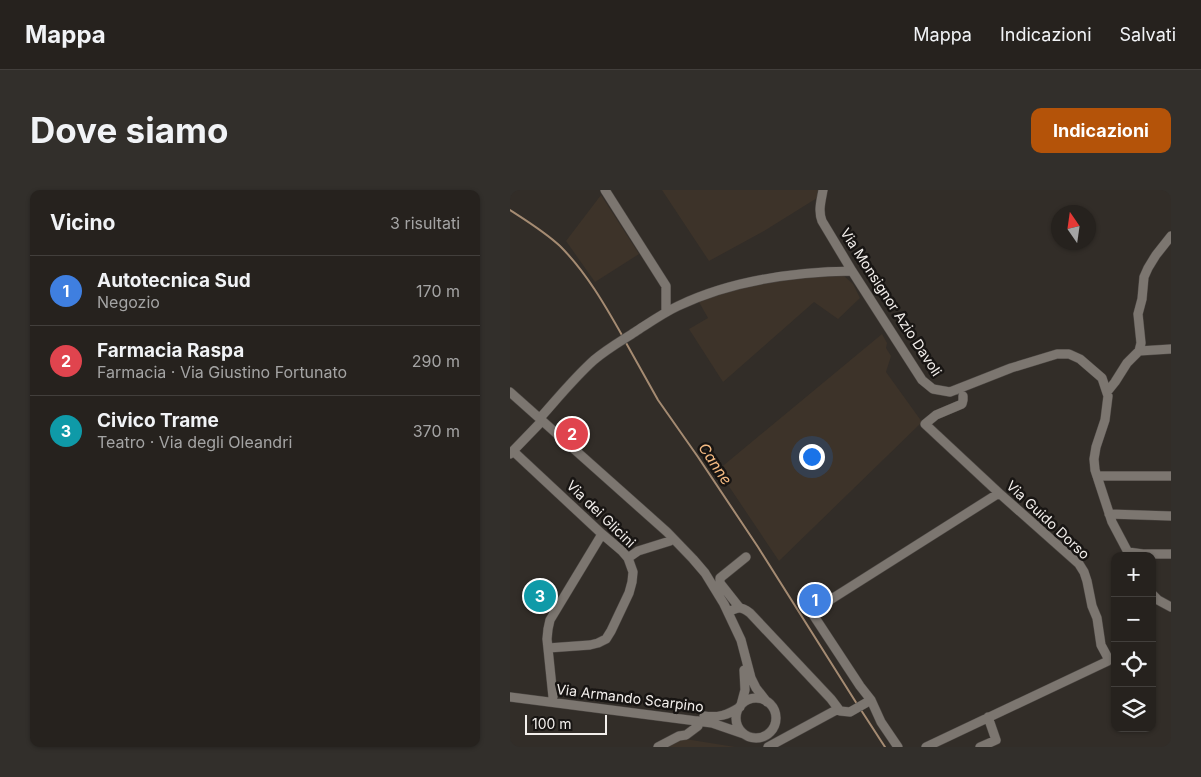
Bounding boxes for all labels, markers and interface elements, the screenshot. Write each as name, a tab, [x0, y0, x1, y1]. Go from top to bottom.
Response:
text: Mappa	[25, 20, 106, 49]
text: Mappa	[913, 24, 972, 45]
text: Indicazioni	[1000, 24, 1092, 45]
text: Salvati	[1120, 24, 1176, 45]
button: Indicazioni	[1031, 108, 1171, 153]
text: Dove siamo	[30, 109, 228, 151]
north arrow	[1051, 205, 1096, 250]
text: Vicino	[50, 210, 115, 235]
text: 3 risultati	[390, 213, 460, 233]
street label: Via Monsignor Azio Davoli	[837, 225, 946, 379]
text: Autotecnica Sud	[97, 269, 251, 292]
text: 1	[63, 281, 69, 301]
text: 170 m	[416, 281, 460, 301]
text: Negozio	[97, 292, 160, 312]
text: Farmacia Raspa	[97, 339, 244, 362]
text: 2	[61, 351, 71, 371]
text: 290 m	[412, 351, 460, 371]
text: Farmacia · Via Giustino Fortunato	[97, 362, 347, 382]
text: Civico Trame	[97, 409, 219, 432]
pin: 2	[556, 415, 588, 453]
text: 3	[61, 421, 71, 441]
text: 370 m	[413, 421, 460, 441]
text: Teatro · Via degli Oleandri	[97, 432, 292, 452]
water label: Canne	[695, 439, 736, 488]
your location	[799, 444, 825, 470]
street label: Via dei Glicini	[563, 477, 639, 551]
street label: Via Guido Dorso	[1003, 477, 1093, 562]
map controls	[1111, 552, 1156, 732]
button: +	[1111, 552, 1156, 597]
pin: 3	[524, 577, 556, 615]
pin: 1	[799, 581, 831, 619]
button: −	[1111, 597, 1156, 642]
button: locate	[1111, 642, 1156, 687]
street label: Via Armando Scarpino	[555, 680, 705, 715]
button: layers	[1111, 687, 1156, 732]
scale bar	[525, 712, 608, 735]
text: 100 m	[532, 715, 572, 732]

